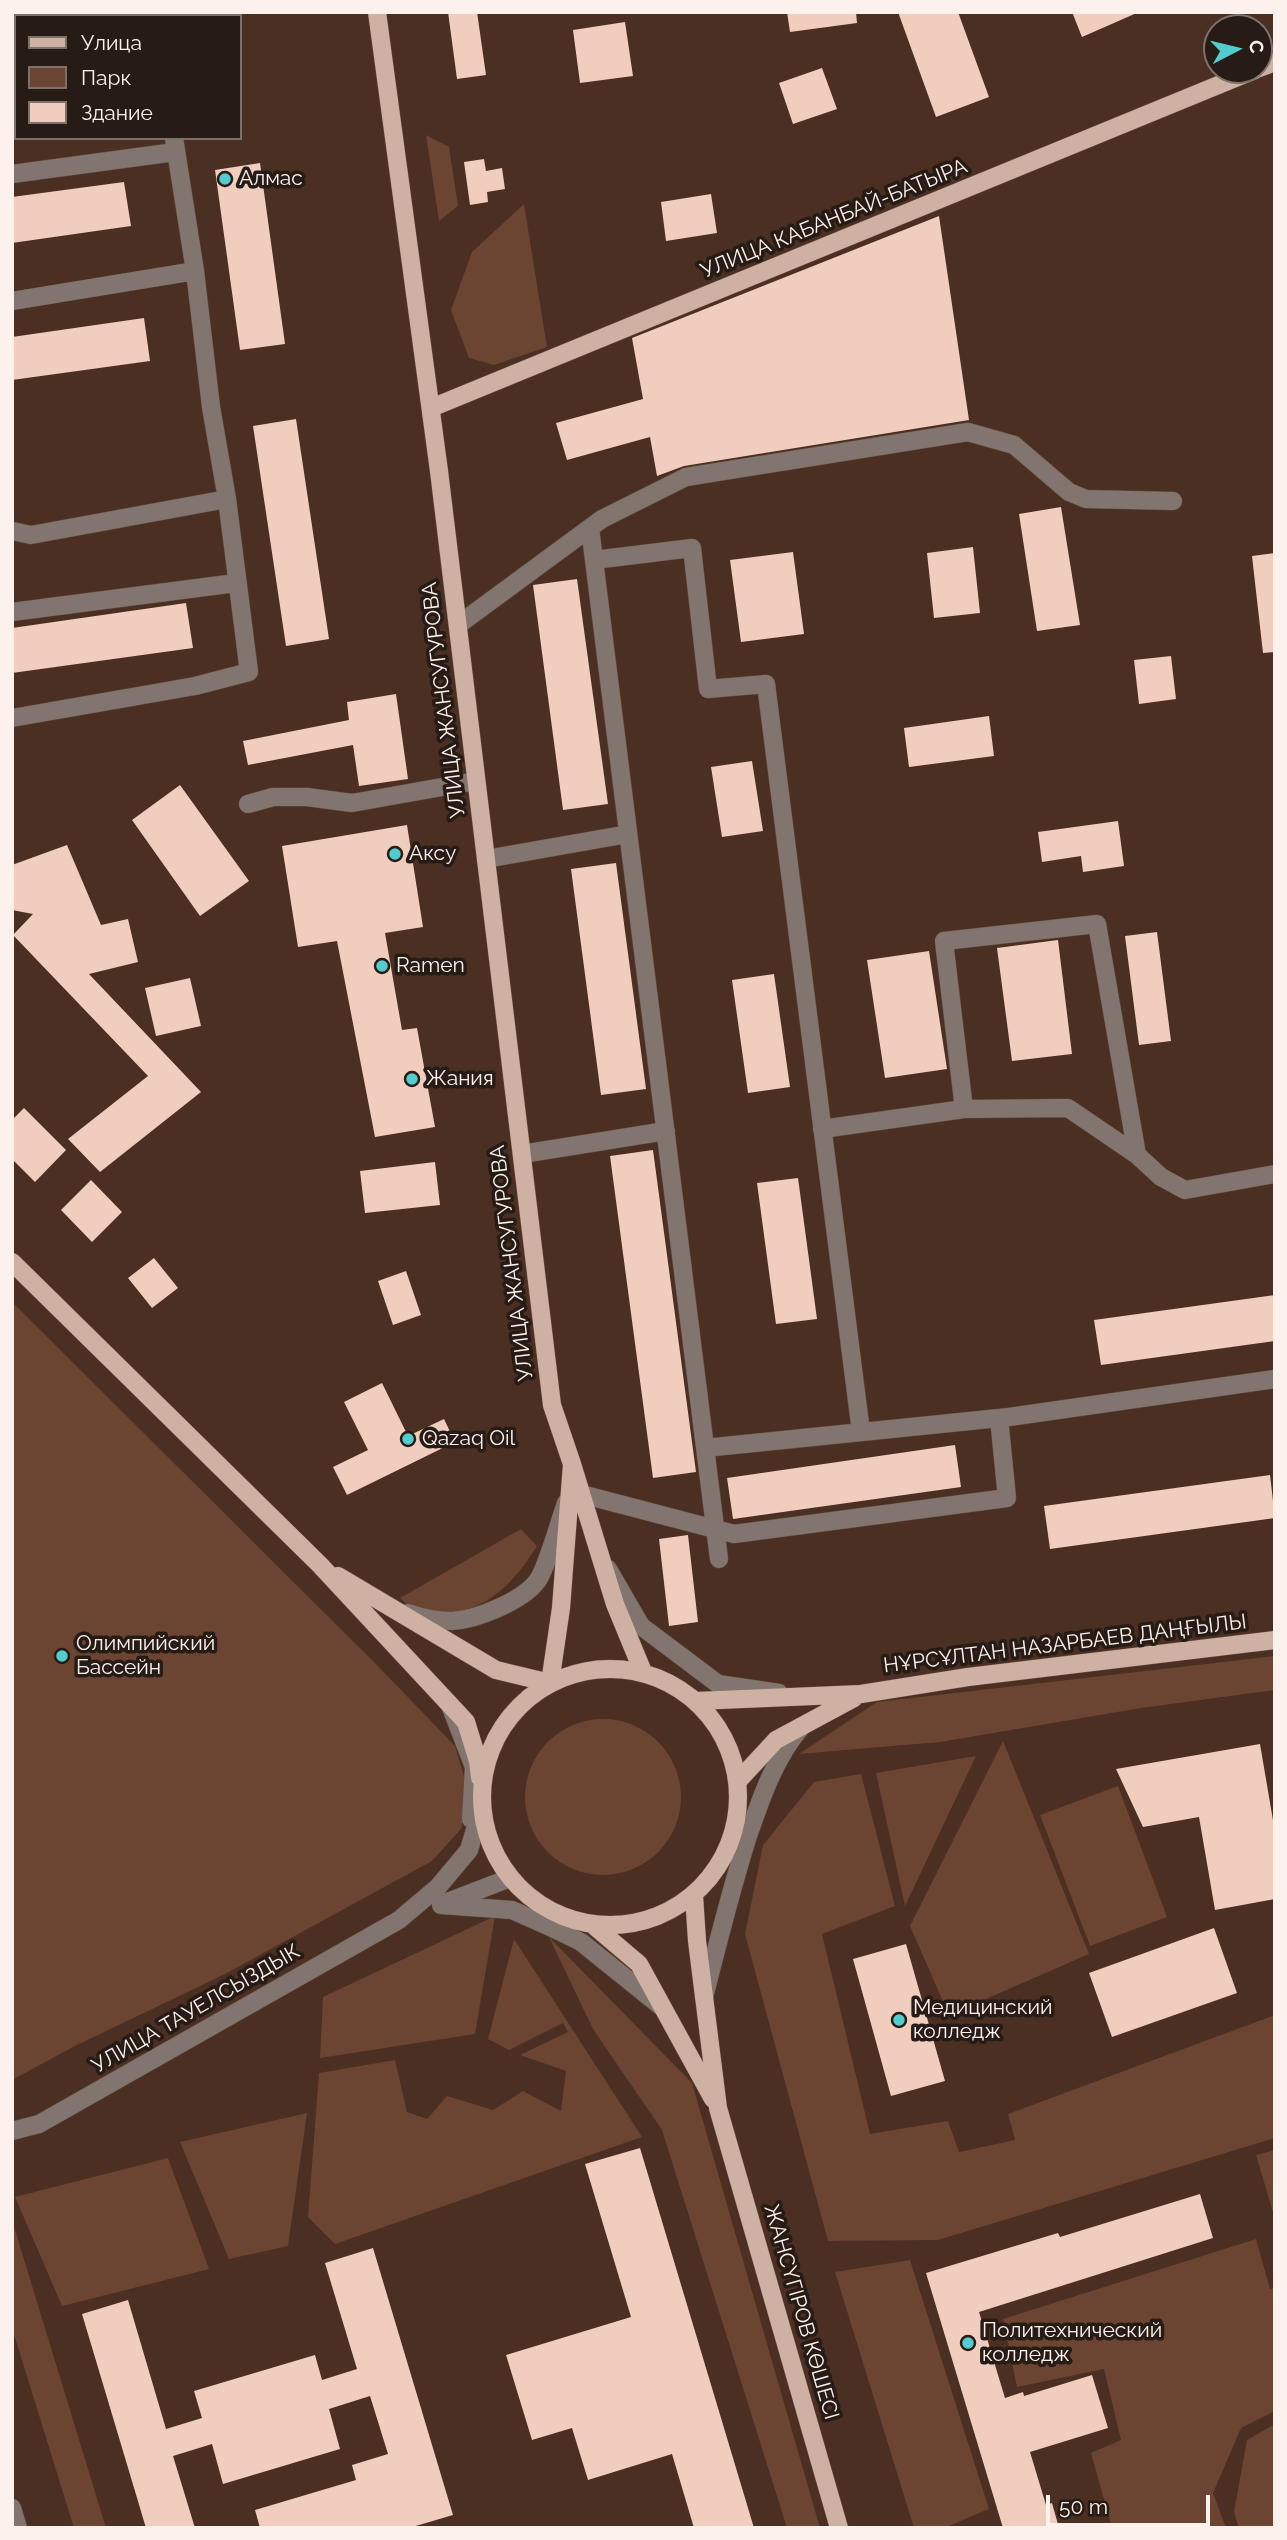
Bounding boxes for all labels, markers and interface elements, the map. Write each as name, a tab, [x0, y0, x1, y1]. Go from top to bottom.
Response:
legend	[14, 14, 242, 140]
north arrow	[1203, 14, 1273, 84]
text: Улица	[81, 30, 142, 55]
text: С	[1245, 39, 1269, 54]
text: Парк	[81, 65, 131, 90]
text: Здание	[81, 100, 153, 125]
street label: УЛИЦА КАБАНБАЙ-БАТЫРА	[697, 154, 971, 284]
place label: Алмас	[239, 166, 303, 192]
marker: Алмас	[217, 171, 233, 187]
street label: УЛИЦА ЖАНСУГУРОВА	[417, 581, 471, 819]
place label: Аксу	[409, 841, 456, 867]
marker: Аксу	[387, 846, 403, 862]
place label: Ramen	[396, 953, 465, 979]
marker: Ramen	[374, 958, 390, 974]
place label: Жания	[426, 1066, 494, 1092]
marker: Жания	[404, 1071, 420, 1087]
street label: УЛИЦА ЖАНСУГУРОВА	[485, 1144, 539, 1382]
place label: Qazaq Oil	[422, 1426, 515, 1452]
marker: Qazaq Oil	[400, 1431, 416, 1447]
street label: НҰРСҰЛТАН НАЗАРБАЕВ ДАҢҒЫЛЫ	[882, 1609, 1248, 1679]
place label: Олимпийский Бассейн	[76, 1631, 215, 1681]
marker: Олимпийский Бассейн	[54, 1648, 70, 1664]
street label: УЛИЦА ТАУЕЛСЫЗДЫК	[87, 1939, 305, 2079]
place label: Медицинский колледж	[913, 1995, 1052, 2045]
marker: Медицинский колледж	[891, 2012, 907, 2028]
street label: ЖАНСҮГІРОВ КӨШЕСІ	[758, 2201, 844, 2423]
place label: Политехнический колледж	[982, 2318, 1162, 2368]
marker: Политехнический колледж	[960, 2335, 976, 2351]
scale bar	[1049, 2480, 1214, 2524]
text: 50 m	[1059, 2494, 1108, 2519]

